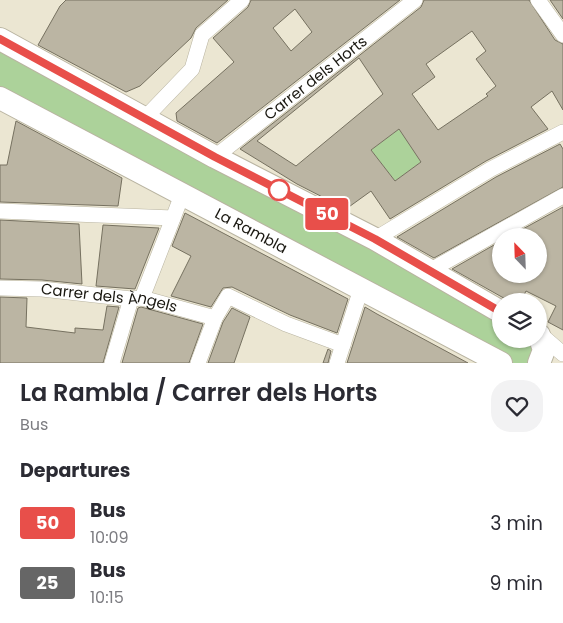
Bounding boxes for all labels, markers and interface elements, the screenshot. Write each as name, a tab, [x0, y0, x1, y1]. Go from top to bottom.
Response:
street label: Carrer dels Horts	[259, 30, 371, 125]
unlabelled marker	[268, 179, 290, 201]
line badge: 50	[304, 198, 350, 230]
text: 50	[315, 201, 339, 226]
street label: La Rambla	[211, 203, 291, 258]
north arrow	[492, 228, 548, 282]
map controls	[492, 228, 547, 348]
street label: Carrer dels Àngels	[40, 278, 180, 317]
button: layers	[492, 293, 547, 348]
text: La Rambla / Carrer dels Horts	[20, 376, 378, 409]
button: heart	[491, 380, 543, 432]
text: Bus	[20, 413, 48, 436]
text: Departures	[20, 457, 130, 484]
text: Bus	[90, 497, 126, 524]
text: 50	[36, 510, 59, 535]
text: 3 min	[490, 510, 543, 537]
text: 10:09	[90, 526, 129, 549]
text: Bus	[90, 557, 126, 584]
text: 25	[37, 570, 58, 595]
text: 9 min	[490, 570, 543, 597]
text: 10:15	[90, 586, 124, 609]

